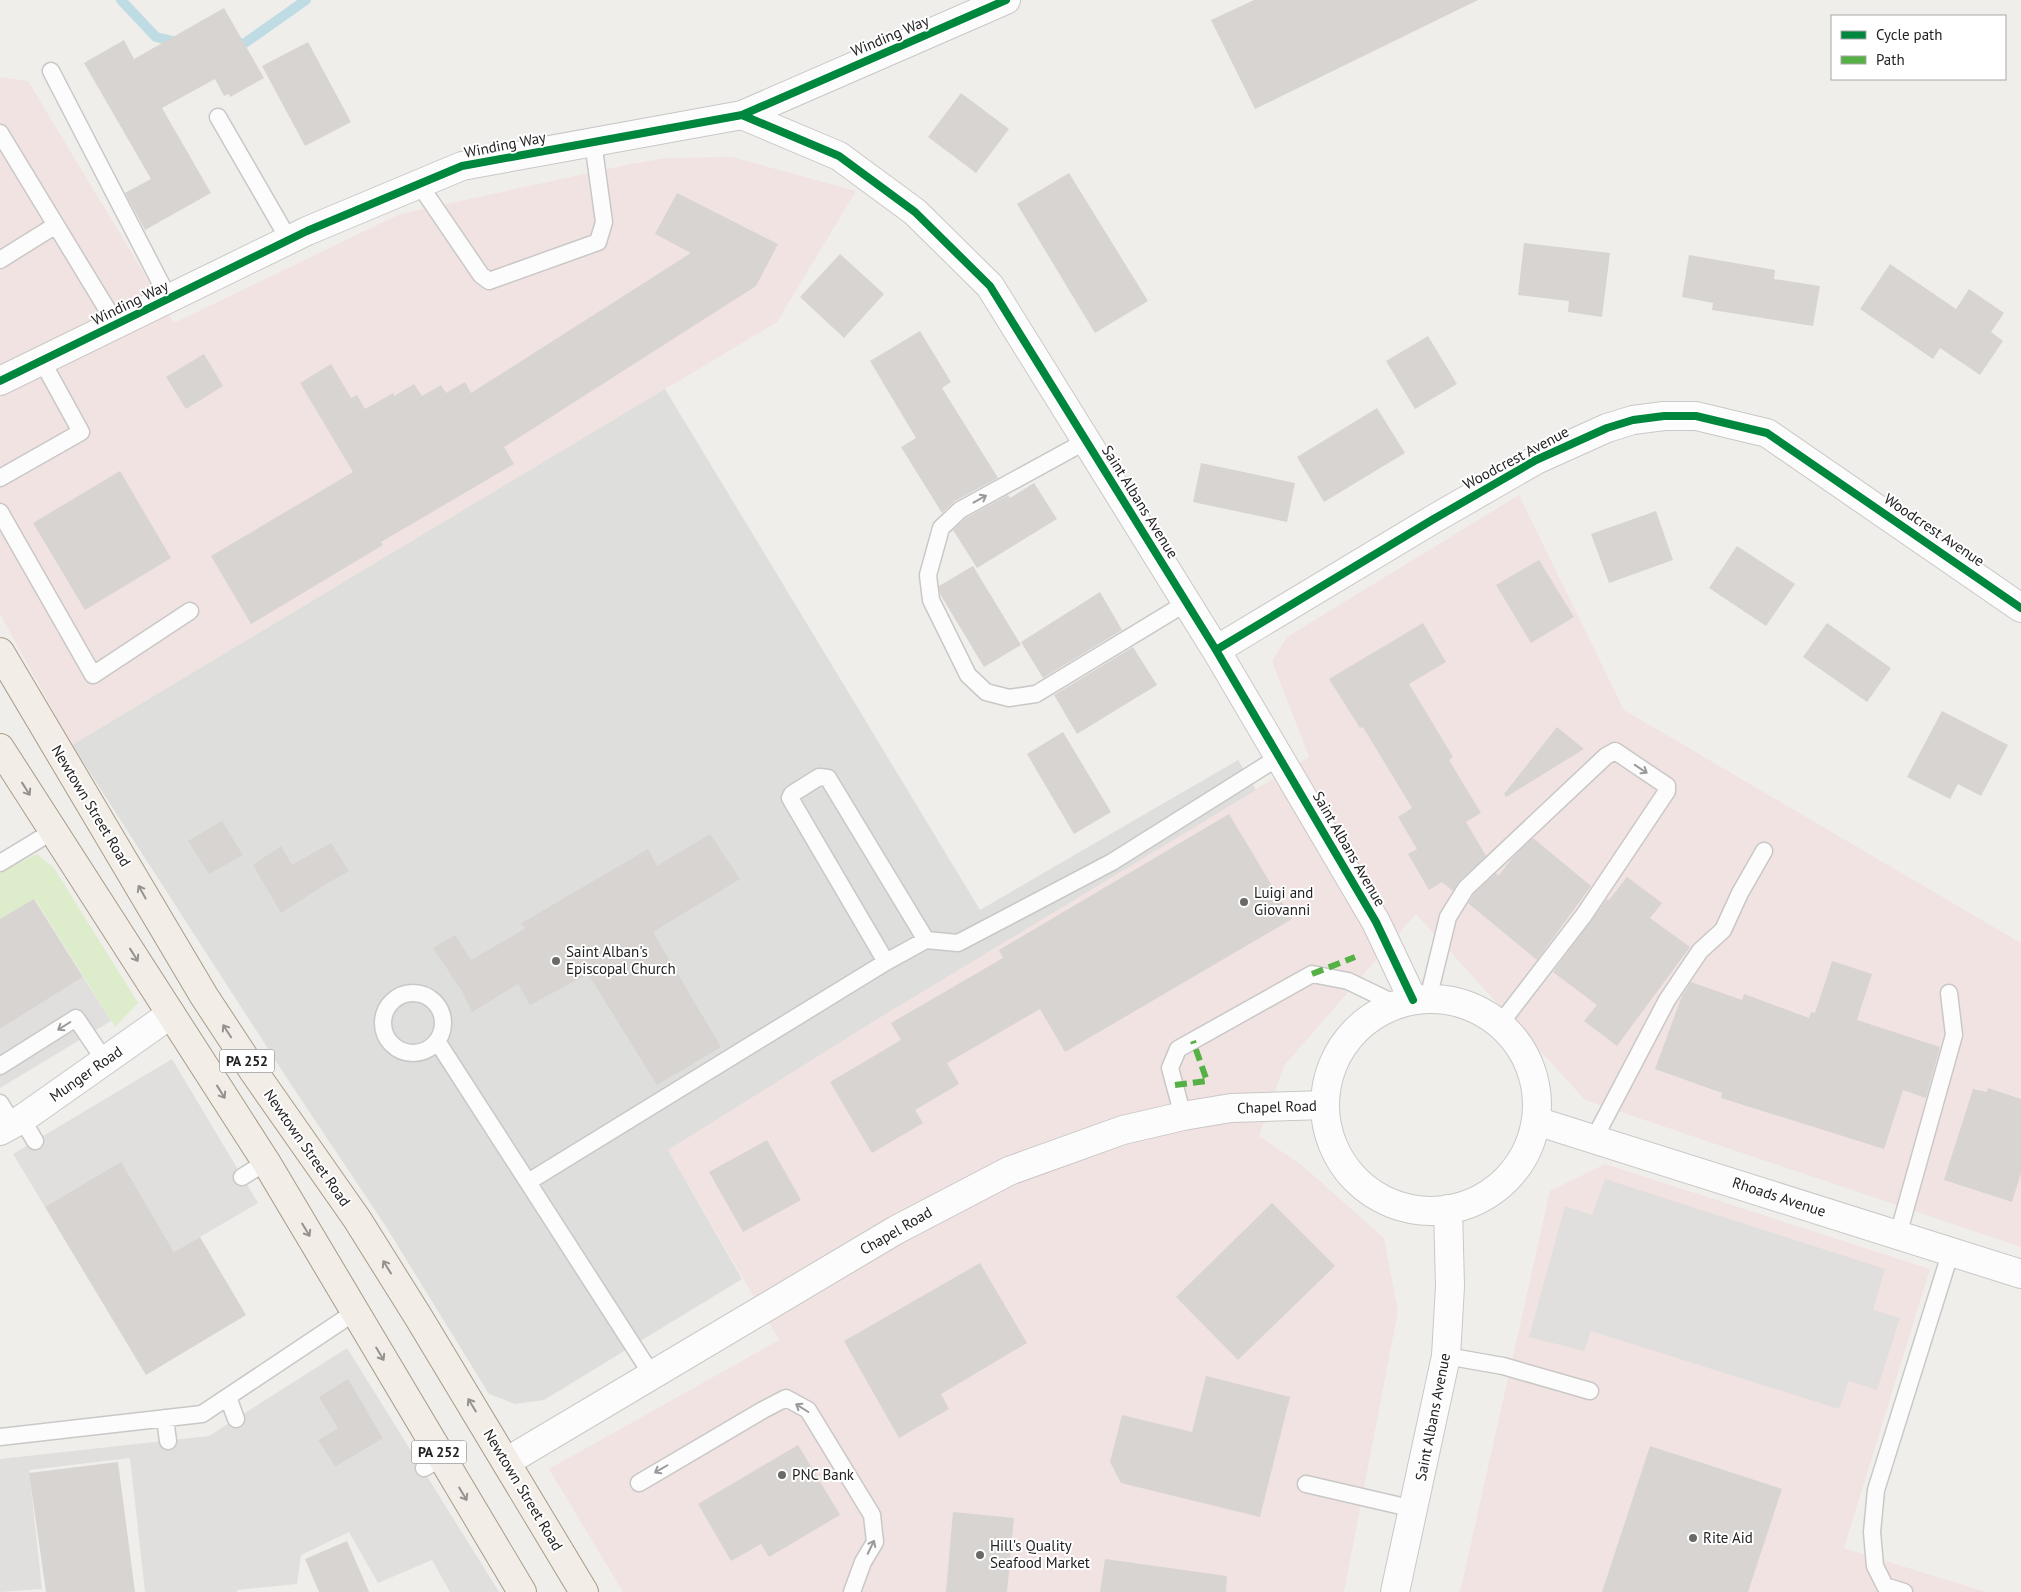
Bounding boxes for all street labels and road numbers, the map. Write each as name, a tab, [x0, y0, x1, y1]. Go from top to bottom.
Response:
street label: Winding Way	[848, 11, 932, 60]
street label: Winding Way	[462, 127, 547, 162]
street label: Winding Way	[88, 276, 171, 329]
street label: Woodcrest Avenue	[1460, 422, 1572, 493]
street label: Saint Albans Avenue	[1098, 442, 1183, 562]
street label: Woodcrest Avenue	[1880, 489, 1988, 570]
street label: Newtown Street Road	[48, 741, 135, 870]
street label: Saint Albans Avenue	[1309, 788, 1390, 910]
street label: Munger Road	[46, 1042, 126, 1106]
road number: PA 252	[220, 1050, 274, 1072]
street label: Newtown Street Road	[260, 1085, 355, 1210]
street label: Chapel Road	[1237, 1096, 1317, 1117]
street label: Rhoads Avenue	[1730, 1172, 1828, 1221]
street label: Chapel Road	[856, 1202, 935, 1259]
street label: Saint Albans Avenue	[1411, 1351, 1454, 1482]
street label: Newtown Street Road	[480, 1425, 567, 1554]
road number: PA 252	[412, 1440, 466, 1464]

